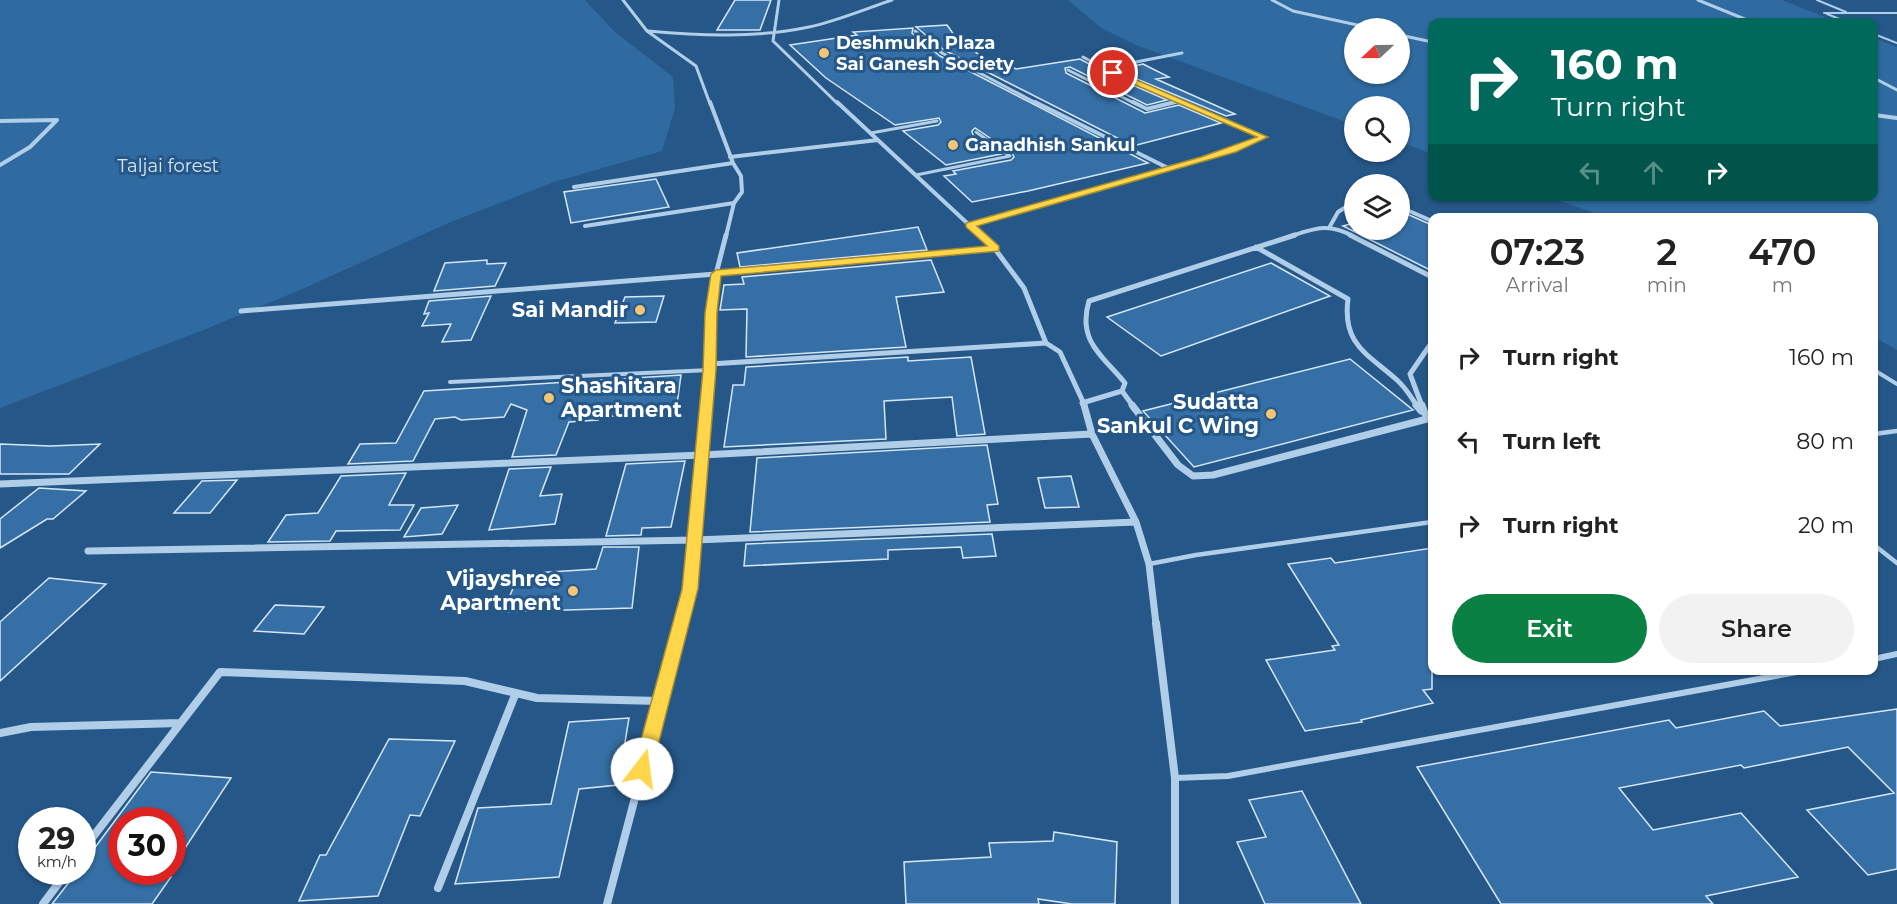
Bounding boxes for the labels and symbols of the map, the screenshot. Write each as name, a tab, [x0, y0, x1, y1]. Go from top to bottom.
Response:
north arrow	[1344, 18, 1410, 84]
place label: Deshmukh Plaza Sai Ganesh Society	[836, 32, 1014, 75]
marker: Deshmukh Plaza Sai Ganesh Society	[817, 46, 831, 60]
pin	[1087, 47, 1138, 98]
place label: Ganadhish Sankul	[965, 134, 1135, 156]
marker: Ganadhish Sankul	[946, 138, 960, 152]
park label: Taljai forest	[117, 155, 219, 177]
place label: Sai Mandir	[512, 297, 628, 322]
marker: Sai Mandir	[633, 303, 647, 317]
place label: Shashitara Apartment	[560, 373, 682, 422]
place label: Sudatta Sankul C Wing	[1097, 389, 1259, 438]
marker: Shashitara Apartment	[542, 391, 556, 405]
marker: Sudatta Sankul C Wing	[1264, 407, 1278, 421]
place label: Vijayshree Apartment	[439, 566, 561, 615]
marker: Vijayshree Apartment	[566, 584, 580, 598]
position arrow	[610, 737, 674, 801]
speed limit sign: 30	[108, 807, 186, 885]

